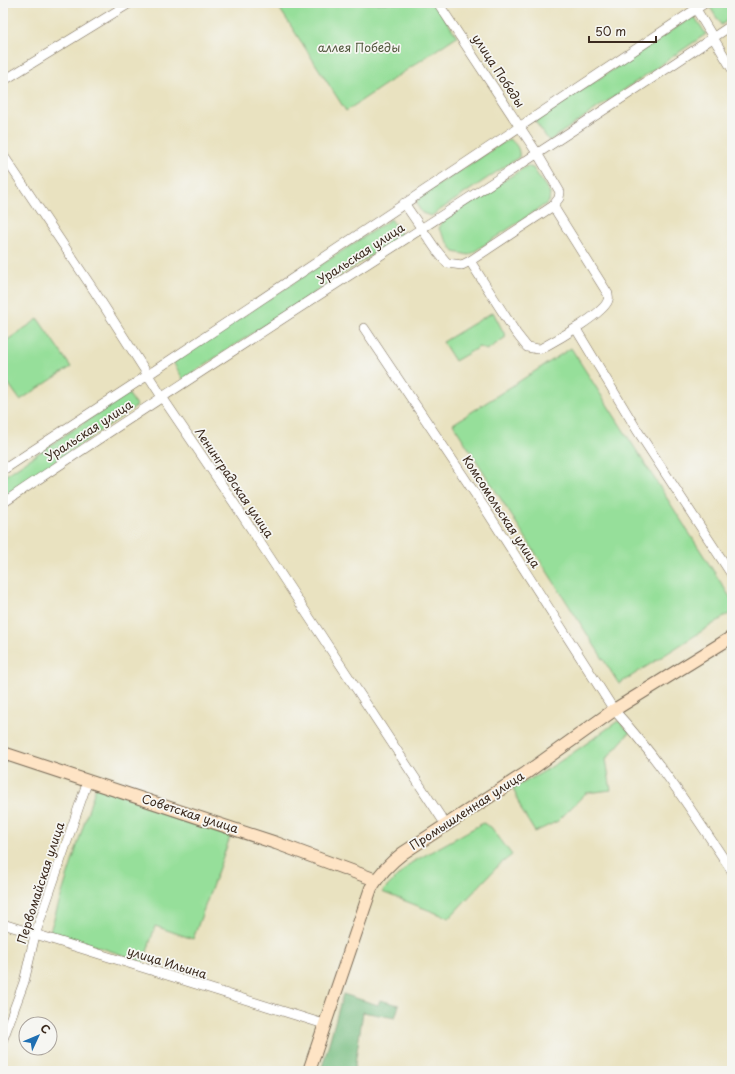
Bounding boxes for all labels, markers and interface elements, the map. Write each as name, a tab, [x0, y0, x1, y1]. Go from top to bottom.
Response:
scale bar	[589, 18, 656, 44]
text: 50 m	[595, 22, 626, 40]
street label: улица Победы	[468, 30, 529, 111]
park label: аллея Победы	[318, 38, 400, 56]
street label: Уральская улица	[313, 218, 408, 288]
street label: Уральская улица	[41, 395, 136, 465]
street label: Ленинградская улица	[191, 424, 279, 542]
street label: Комсомольская улица	[459, 452, 545, 572]
street label: Промышленная улица	[406, 766, 528, 854]
street label: Советская улица	[140, 789, 241, 837]
street label: Первомайская улица	[12, 819, 68, 946]
street label: улица Ильина	[125, 941, 210, 983]
north arrow	[18, 1016, 58, 1056]
text: С	[37, 1020, 55, 1038]

